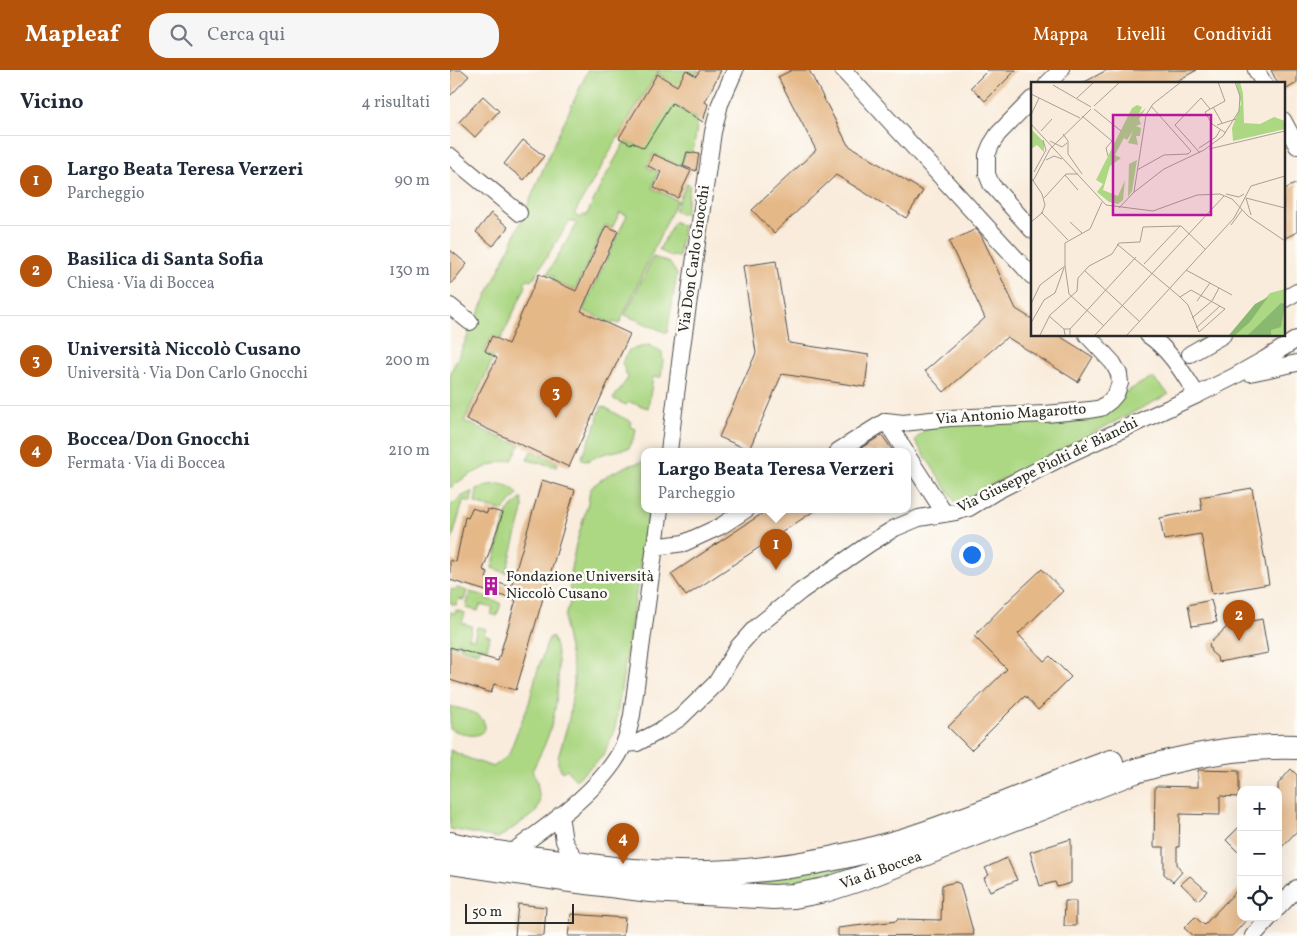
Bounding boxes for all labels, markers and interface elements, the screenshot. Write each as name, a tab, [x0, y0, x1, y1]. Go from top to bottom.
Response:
search box	[149, 13, 499, 58]
text: Mapleaf	[25, 18, 119, 52]
icon: search	[167, 21, 195, 49]
text: Cerca qui	[207, 22, 285, 48]
text: Mappa	[1033, 23, 1088, 48]
text: Livelli	[1116, 23, 1166, 48]
text: Condividi	[1194, 23, 1272, 48]
inset map	[1031, 82, 1284, 336]
text: Vicino	[20, 88, 84, 117]
text: 4 risultati	[361, 92, 430, 114]
text: Largo Beata Teresa Verzeri	[67, 157, 303, 183]
text: 1	[33, 170, 39, 192]
text: 90 m	[394, 170, 430, 192]
text: Parcheggio	[67, 183, 145, 205]
street label: Via Don Carlo Gnocchi	[674, 184, 716, 334]
text: Basilica di Santa Sofia	[67, 247, 264, 273]
text: 2	[32, 260, 40, 282]
text: 130 m	[389, 260, 430, 282]
text: Chiesa · Via di Boccea	[67, 273, 215, 295]
text: Università Niccolò Cusano	[67, 337, 301, 363]
text: 3	[32, 350, 40, 372]
text: 200 m	[385, 350, 430, 372]
text: Università · Via Don Carlo Gnocchi	[67, 363, 308, 385]
pin: 3	[540, 377, 572, 418]
street label: Via Antonio Magarotto	[935, 399, 1087, 431]
street label: Via Giuseppe Piolti de' Bianchi	[954, 413, 1142, 519]
text: Boccea/Don Gnocchi	[67, 427, 250, 453]
text: 4	[31, 440, 41, 462]
text: 210 m	[388, 440, 430, 462]
popup	[641, 448, 911, 513]
text: Fermata · Via di Boccea	[67, 453, 226, 475]
text: Largo Beata Teresa Verzeri	[658, 457, 894, 483]
text: Parcheggio	[658, 483, 735, 505]
pin: 1	[760, 529, 792, 570]
your location	[959, 542, 985, 568]
place label: Fondazione Università Niccolò Cusano	[506, 567, 654, 605]
building icon: Fondazione Università Niccolò Cusano	[480, 575, 502, 597]
pin: 2	[1223, 600, 1255, 641]
map controls	[1237, 786, 1282, 921]
button: +	[1237, 786, 1282, 831]
pin: 4	[607, 823, 639, 864]
button: −	[1237, 831, 1282, 876]
street label: Via di Boccea	[837, 846, 925, 896]
button: locate	[1237, 876, 1282, 921]
scale bar	[465, 901, 574, 924]
text: 50 m	[472, 903, 502, 922]

